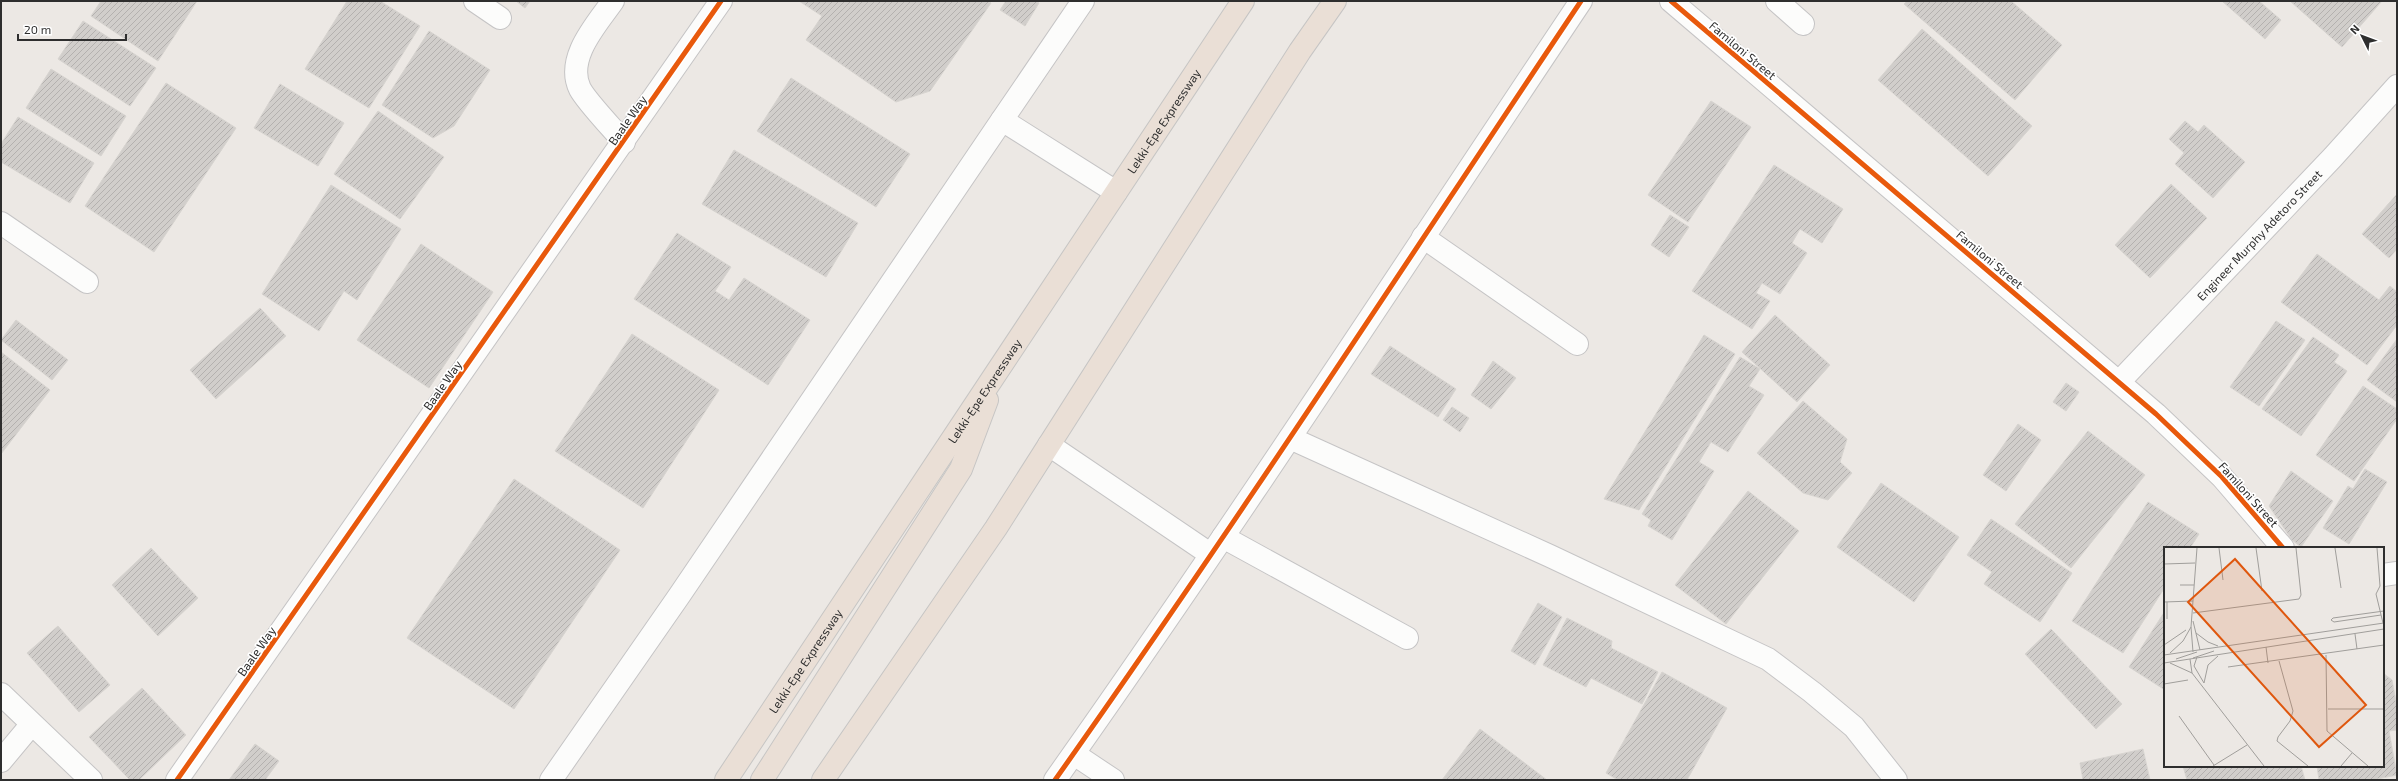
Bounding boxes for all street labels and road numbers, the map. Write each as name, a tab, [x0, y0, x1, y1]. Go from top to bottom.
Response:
street label: Familoni Street	[1707, 18, 1779, 82]
street label: Lekki-Epe Expressway	[1124, 66, 1203, 176]
street label: Baale Way	[605, 92, 650, 147]
street label: Engineer Murphy Adetoro Street	[2194, 166, 2325, 303]
street label: Familoni Street	[1954, 227, 2026, 291]
street label: Lekki-Epe Expressway	[945, 336, 1024, 446]
street label: Baale Way	[420, 357, 465, 412]
street label: Familoni Street	[2216, 459, 2282, 530]
street label: Lekki-Epe Expressway	[765, 606, 845, 716]
street label: Baale Way	[234, 623, 279, 678]

